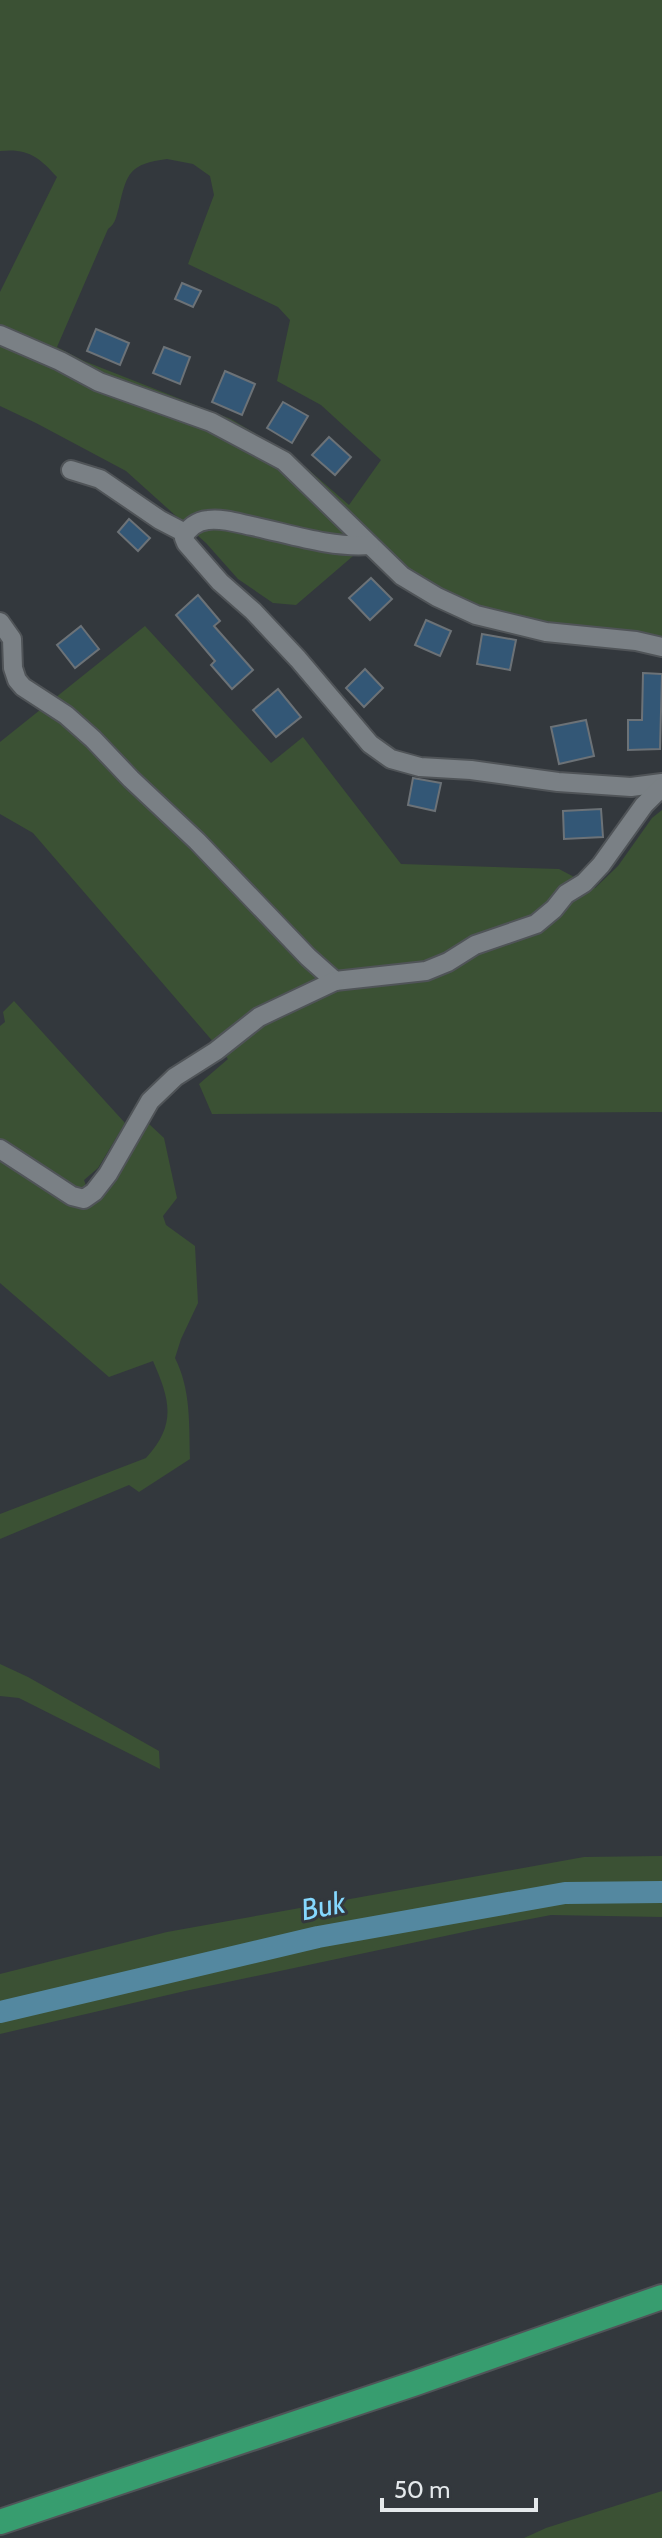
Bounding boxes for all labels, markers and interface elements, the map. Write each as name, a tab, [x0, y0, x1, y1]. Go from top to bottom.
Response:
water label: Buk	[298, 1883, 349, 1928]
scale bar	[382, 2462, 536, 2512]
text: 50 m	[394, 2475, 450, 2504]

